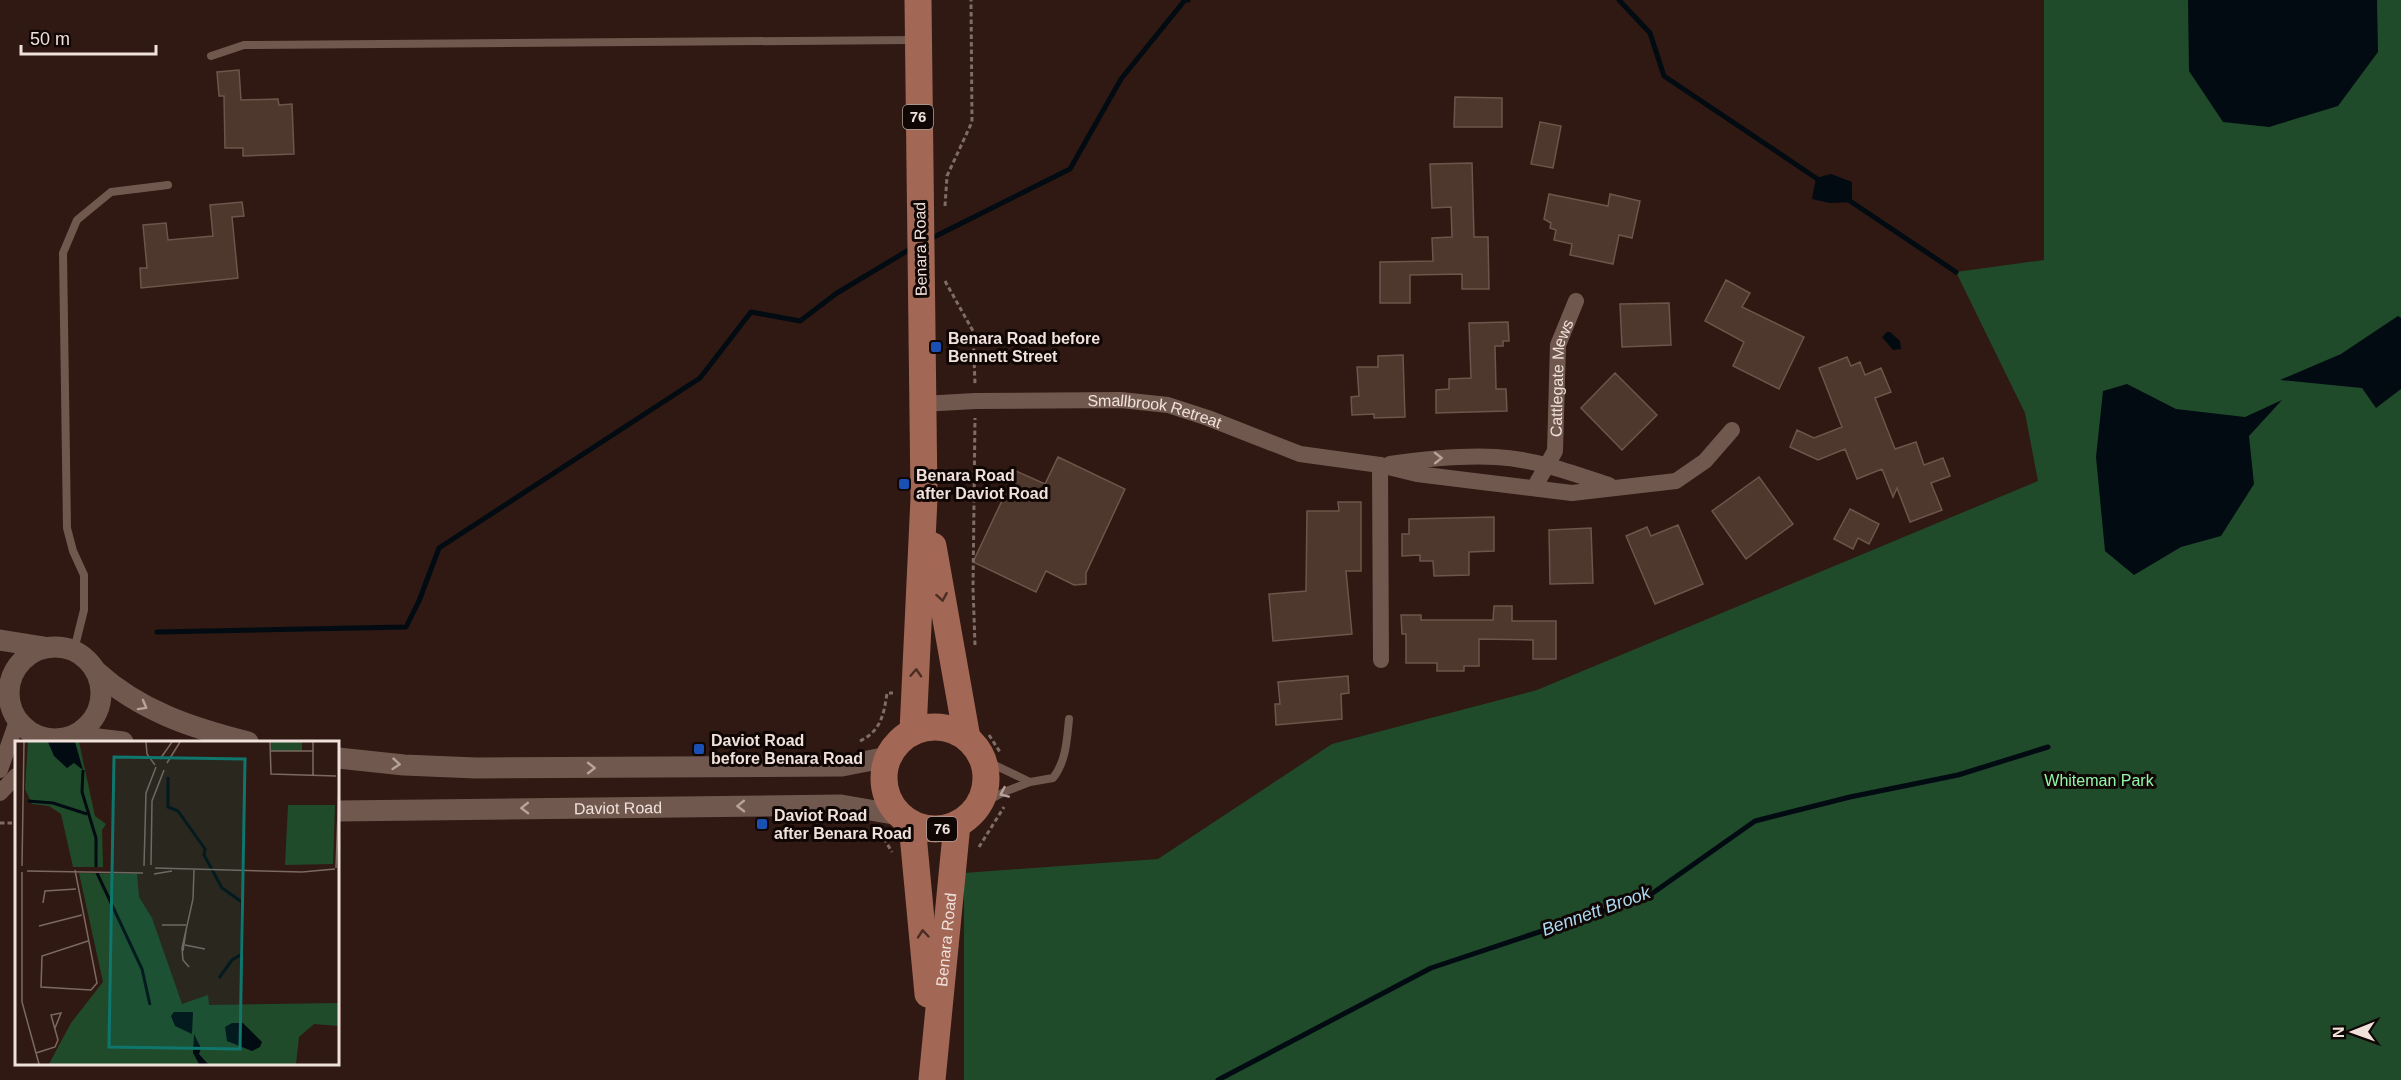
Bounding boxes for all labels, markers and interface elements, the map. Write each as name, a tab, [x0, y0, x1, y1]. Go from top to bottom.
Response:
scale bar	[21, 18, 156, 56]
text: 50 m	[30, 29, 70, 49]
road number: 76	[903, 105, 933, 129]
street label: Benara Road	[911, 202, 930, 296]
street label: Cattlegate Mews	[1547, 317, 1577, 437]
place label: Benara Road before Bennett Street	[948, 330, 1100, 365]
marker: Benara Road before Bennett Street	[929, 340, 943, 354]
street label: Smallbrook Retreat	[1087, 392, 1225, 432]
one-way arrow	[1433, 452, 1442, 464]
place label: Benara Road after Daviot Road	[916, 467, 1048, 502]
marker: Benara Road after Daviot Road	[897, 477, 911, 491]
one-way arrow	[935, 592, 948, 602]
one-way arrow	[909, 668, 922, 677]
one-way arrow	[137, 699, 147, 710]
place label: Daviot Road before Benara Road	[711, 732, 863, 767]
inset map	[15, 741, 339, 1065]
marker: Daviot Road before Benara Road	[692, 742, 706, 756]
one-way arrow	[391, 757, 400, 770]
one-way arrow	[586, 762, 595, 774]
park label: Whiteman Park	[2044, 772, 2155, 789]
one-way arrow	[999, 786, 1010, 798]
street label: Daviot Road	[574, 799, 662, 817]
one-way arrow	[736, 800, 745, 812]
one-way arrow	[520, 802, 529, 815]
place label: Daviot Road after Benara Road	[774, 807, 912, 842]
marker: Daviot Road after Benara Road	[755, 817, 769, 831]
road number: 76	[927, 817, 957, 841]
water label: Bennett Brook	[1539, 882, 1654, 940]
street label: Benara Road	[933, 892, 959, 987]
one-way arrow	[917, 930, 930, 939]
north arrow	[2323, 1002, 2383, 1062]
text: N	[2330, 1026, 2347, 1038]

